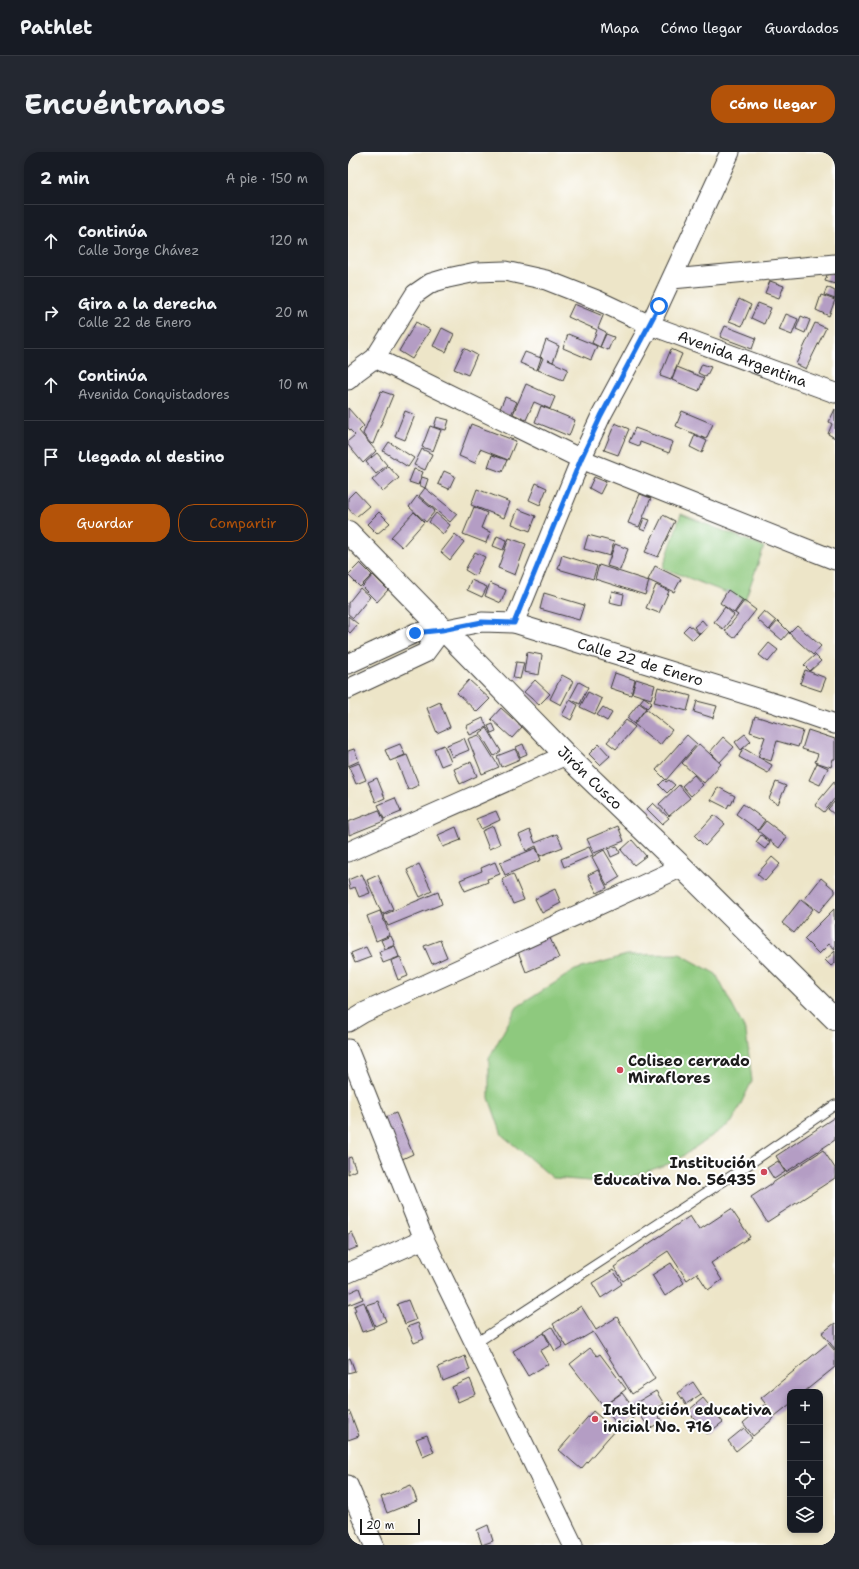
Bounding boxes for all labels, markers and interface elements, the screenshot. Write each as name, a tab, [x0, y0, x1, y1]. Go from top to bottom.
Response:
text: Pathlet	[20, 15, 92, 40]
text: Mapa	[600, 19, 639, 37]
text: Cómo llegar	[661, 19, 742, 37]
text: Guardados	[764, 19, 839, 37]
text: Encuéntranos	[24, 85, 226, 123]
button: Cómo llegar	[711, 85, 835, 123]
text: 2 min	[40, 167, 90, 189]
text: A pie · 150 m	[226, 170, 308, 187]
text: Continúa	[78, 222, 147, 242]
icon: ahead	[40, 230, 62, 252]
text: 120 m	[270, 232, 308, 249]
text: Calle Jorge Chávez	[78, 242, 199, 259]
text: Gira a la derecha	[78, 294, 217, 314]
route start	[650, 297, 668, 315]
icon: right	[40, 302, 62, 324]
text: 20 m	[275, 304, 308, 321]
text: Calle 22 de Enero	[78, 314, 191, 331]
street label: Avenida Argentina	[675, 326, 810, 392]
text: Continúa	[78, 366, 147, 386]
icon: ahead	[40, 374, 62, 396]
text: 10 m	[278, 376, 308, 393]
text: Avenida Conquistadores	[78, 386, 230, 403]
icon: arrive	[40, 446, 62, 468]
text: Llegada al destino	[78, 447, 225, 467]
button: Guardar	[40, 504, 170, 542]
button: Compartir	[178, 504, 308, 542]
route end	[406, 624, 424, 642]
street label: Calle 22 de Enero	[575, 633, 706, 691]
street label: Jirón Cusco	[553, 742, 627, 814]
place label: Coliseo cerrado Miraflores	[628, 1051, 750, 1088]
marker: Coliseo cerrado Miraflores	[615, 1065, 625, 1075]
place label: Institución Educativa No. 56435	[593, 1153, 756, 1190]
marker: Institución Educativa No. 56435	[759, 1167, 769, 1177]
map controls	[787, 1389, 823, 1533]
button: +	[787, 1389, 823, 1425]
place label: Institución educativa inicial No. 716	[603, 1400, 772, 1437]
marker: Institución educativa inicial No. 716	[590, 1414, 600, 1424]
button: −	[787, 1425, 823, 1461]
button: locate	[787, 1461, 823, 1497]
button: layers	[787, 1497, 823, 1533]
scale bar	[360, 1517, 420, 1536]
text: 20 m	[366, 1518, 394, 1533]

